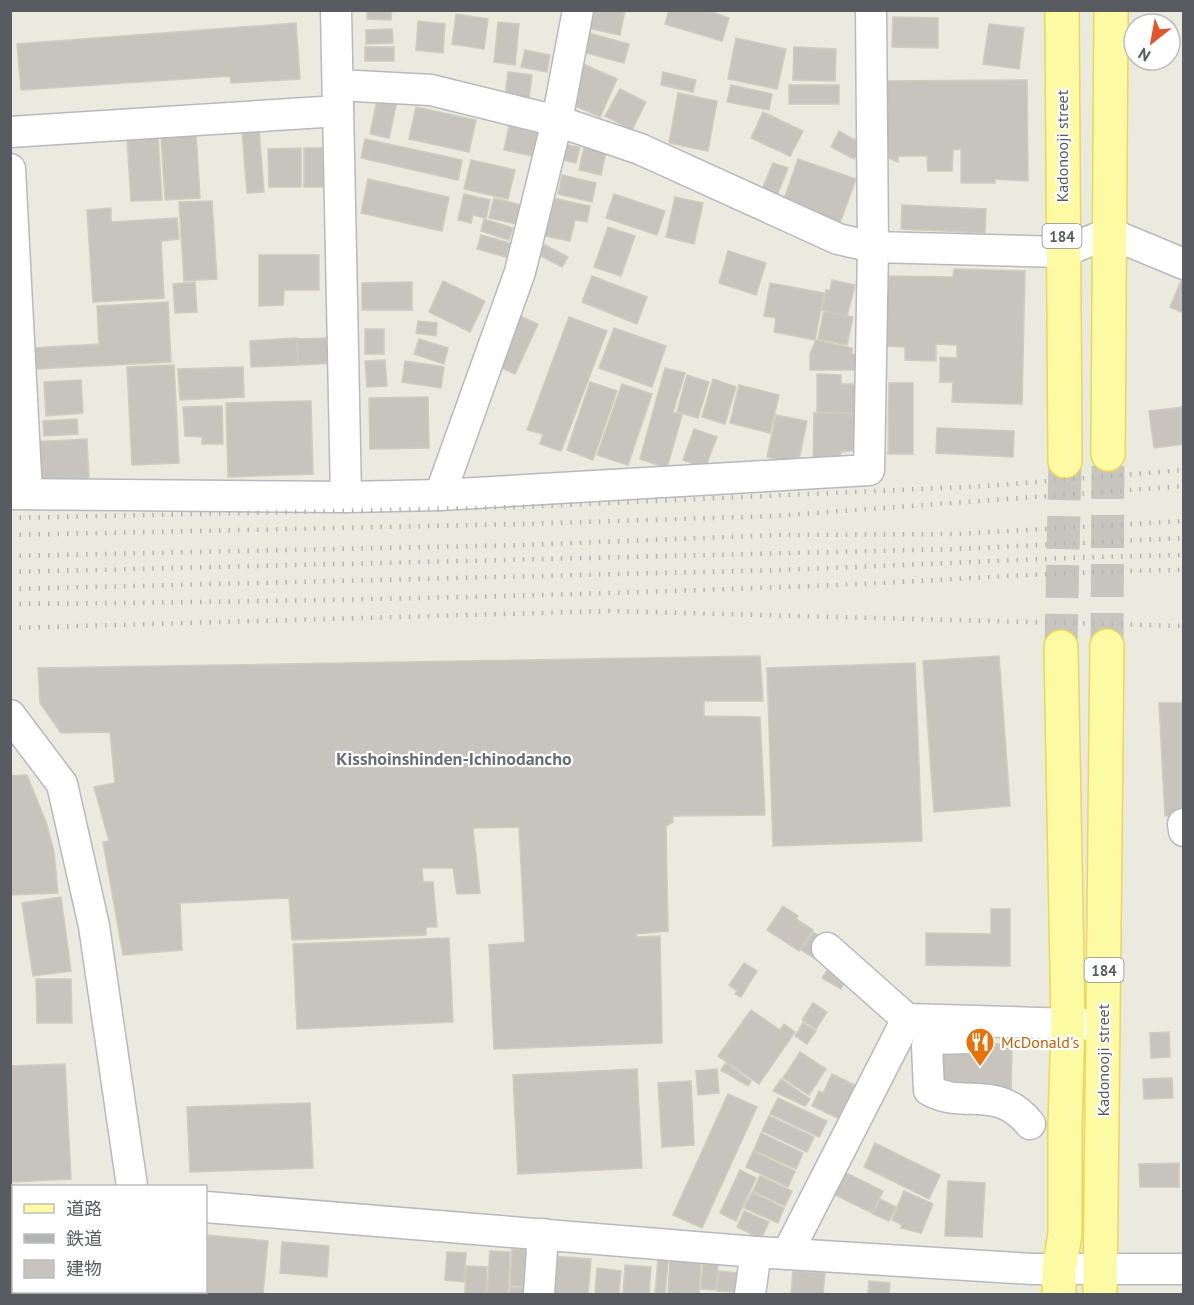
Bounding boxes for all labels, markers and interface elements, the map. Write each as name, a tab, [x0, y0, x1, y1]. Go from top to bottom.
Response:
north arrow	[1122, 12, 1182, 72]
text: N	[1135, 44, 1154, 66]
street label: Kadonooji street	[1052, 89, 1072, 202]
road number: 184	[1042, 224, 1082, 248]
district label: Kisshoinshinden-Ichinodancho	[336, 747, 572, 770]
road number: 184	[1084, 958, 1124, 982]
street label: Kadonooji street	[1093, 1003, 1113, 1116]
restaurant icon: McDonald's	[964, 1026, 996, 1068]
place label: McDonald's	[1001, 1032, 1079, 1052]
legend	[12, 1185, 207, 1293]
text: 道路	[66, 1197, 102, 1220]
text: 鉄道	[66, 1227, 102, 1250]
text: 建物	[66, 1257, 102, 1280]

